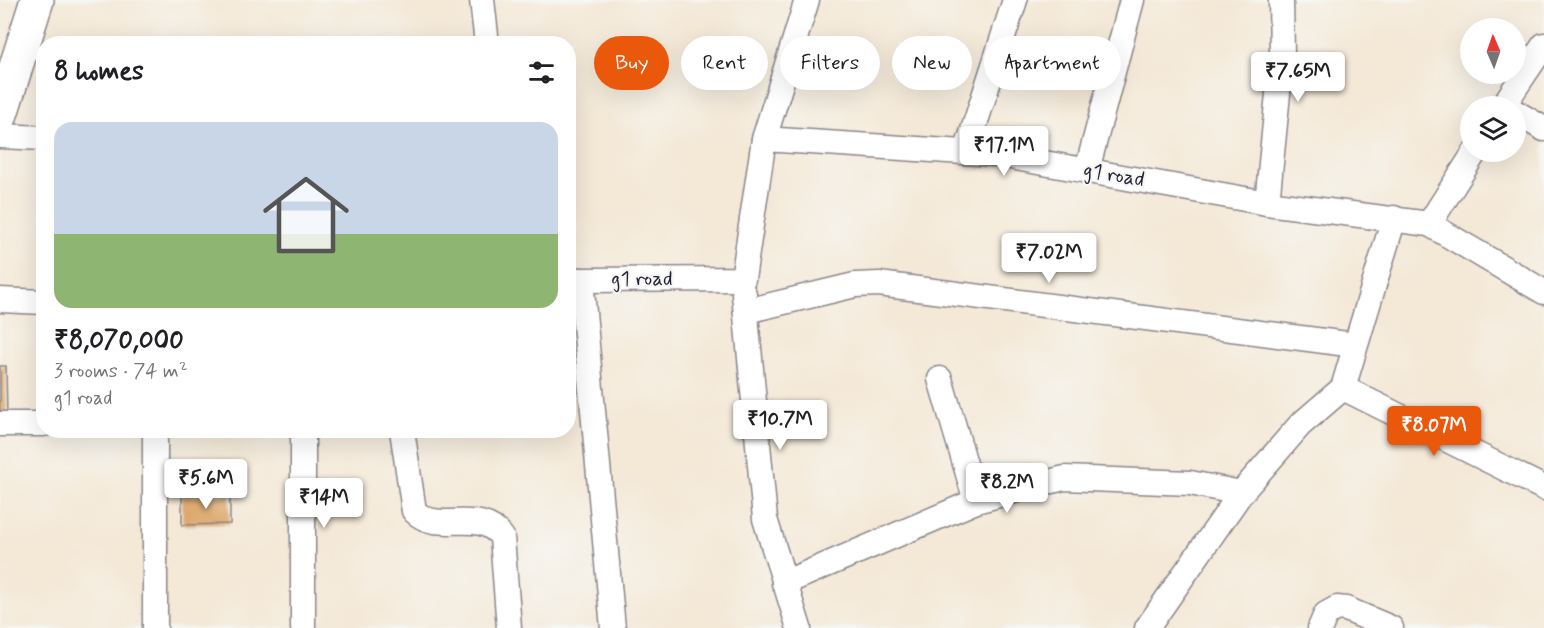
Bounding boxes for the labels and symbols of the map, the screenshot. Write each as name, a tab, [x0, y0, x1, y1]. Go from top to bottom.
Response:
north arrow	[1460, 18, 1526, 84]
pin: ₹7.65M	[1249, 52, 1347, 103]
pin: ₹17.1M	[955, 126, 1053, 177]
street label: g1 road	[1081, 156, 1147, 194]
pin: ₹7.02M	[1000, 233, 1098, 284]
street label: g1 road	[611, 265, 673, 293]
pin: ₹10.7M	[731, 400, 829, 451]
pin: ₹8.07M	[1385, 406, 1483, 457]
pin: ₹5.6M	[164, 459, 248, 510]
pin: ₹8.2M	[965, 463, 1049, 514]
pin: ₹14M	[288, 478, 360, 529]

